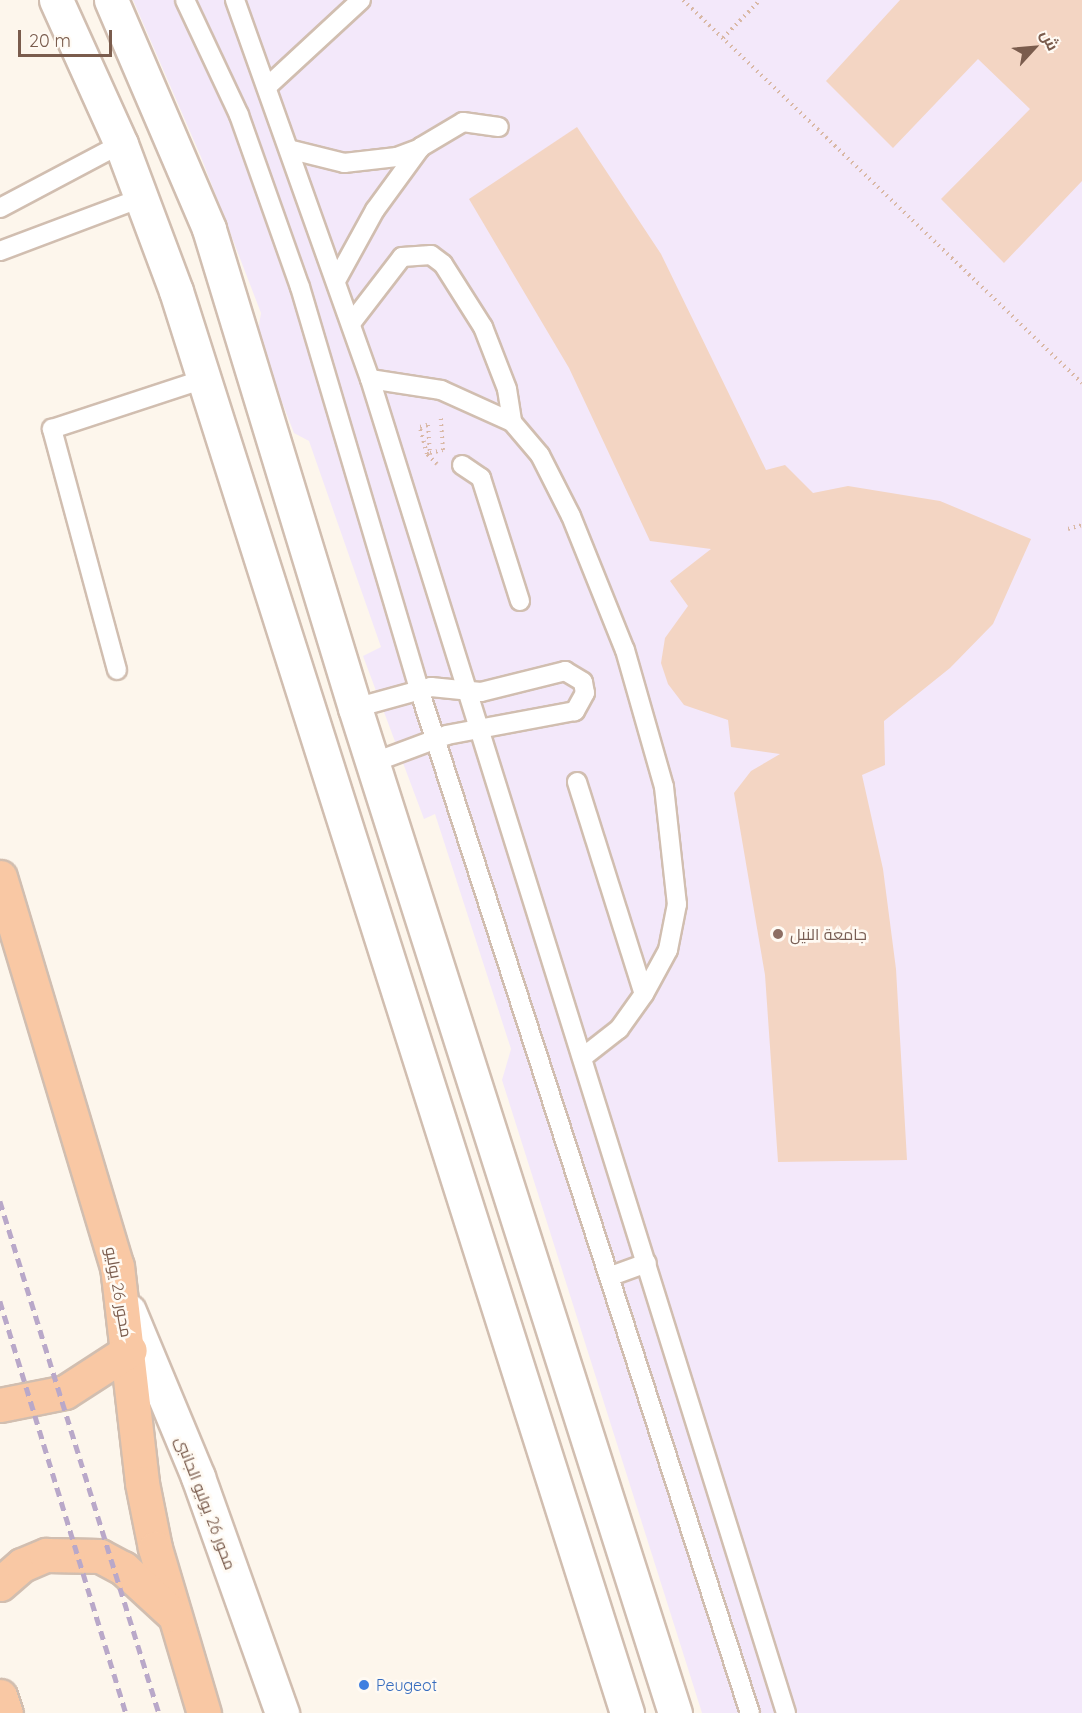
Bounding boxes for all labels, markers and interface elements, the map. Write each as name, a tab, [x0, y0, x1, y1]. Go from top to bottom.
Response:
scale bar	[21, 18, 116, 56]
north arrow	[1004, 18, 1064, 78]
text: ش	[1037, 26, 1064, 54]
text: 20 m	[29, 29, 71, 52]
place label: جامعة النيل	[790, 924, 867, 944]
marker: جامعة النيل	[771, 927, 785, 941]
street label: محور 26 يوليو	[102, 1245, 136, 1339]
street label: محور 26 يوليو الجانبى	[172, 1434, 240, 1572]
place label: Peugeot	[376, 1675, 437, 1695]
marker: Peugeot	[357, 1678, 371, 1692]

